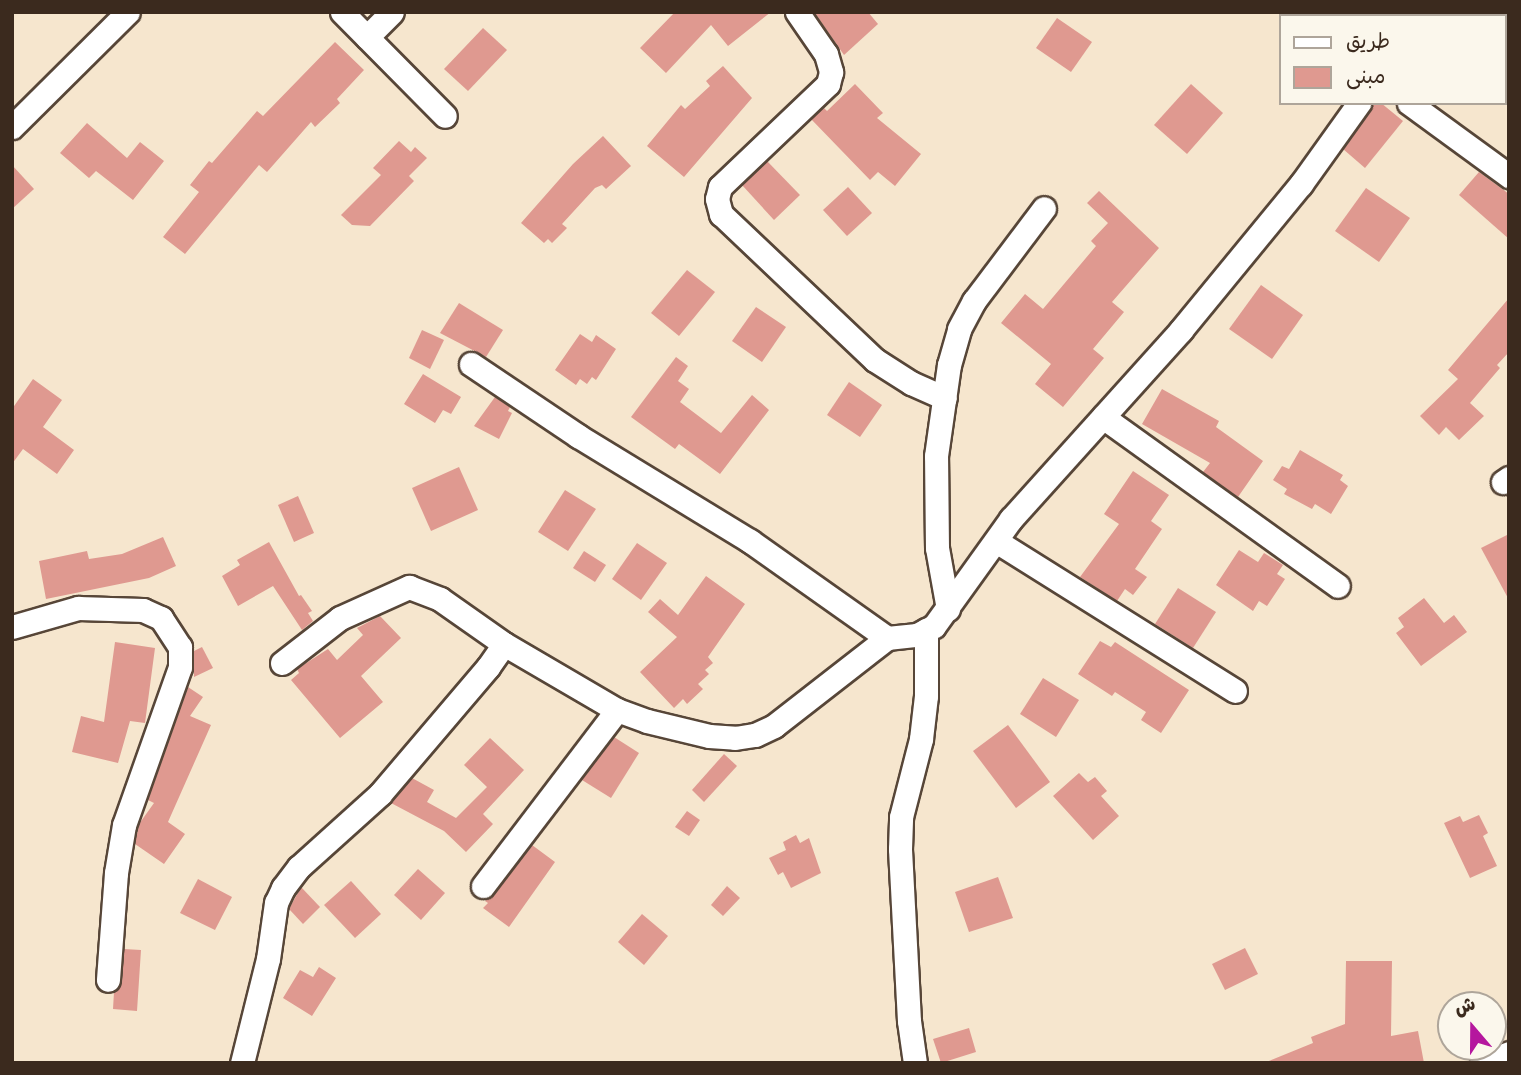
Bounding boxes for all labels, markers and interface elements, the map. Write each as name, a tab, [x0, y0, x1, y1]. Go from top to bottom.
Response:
legend	[1280, 14, 1507, 105]
text: طريق	[1346, 28, 1390, 58]
text: مبنى	[1346, 63, 1385, 93]
north arrow	[1437, 991, 1507, 1061]
text: ش	[1451, 991, 1480, 1024]

